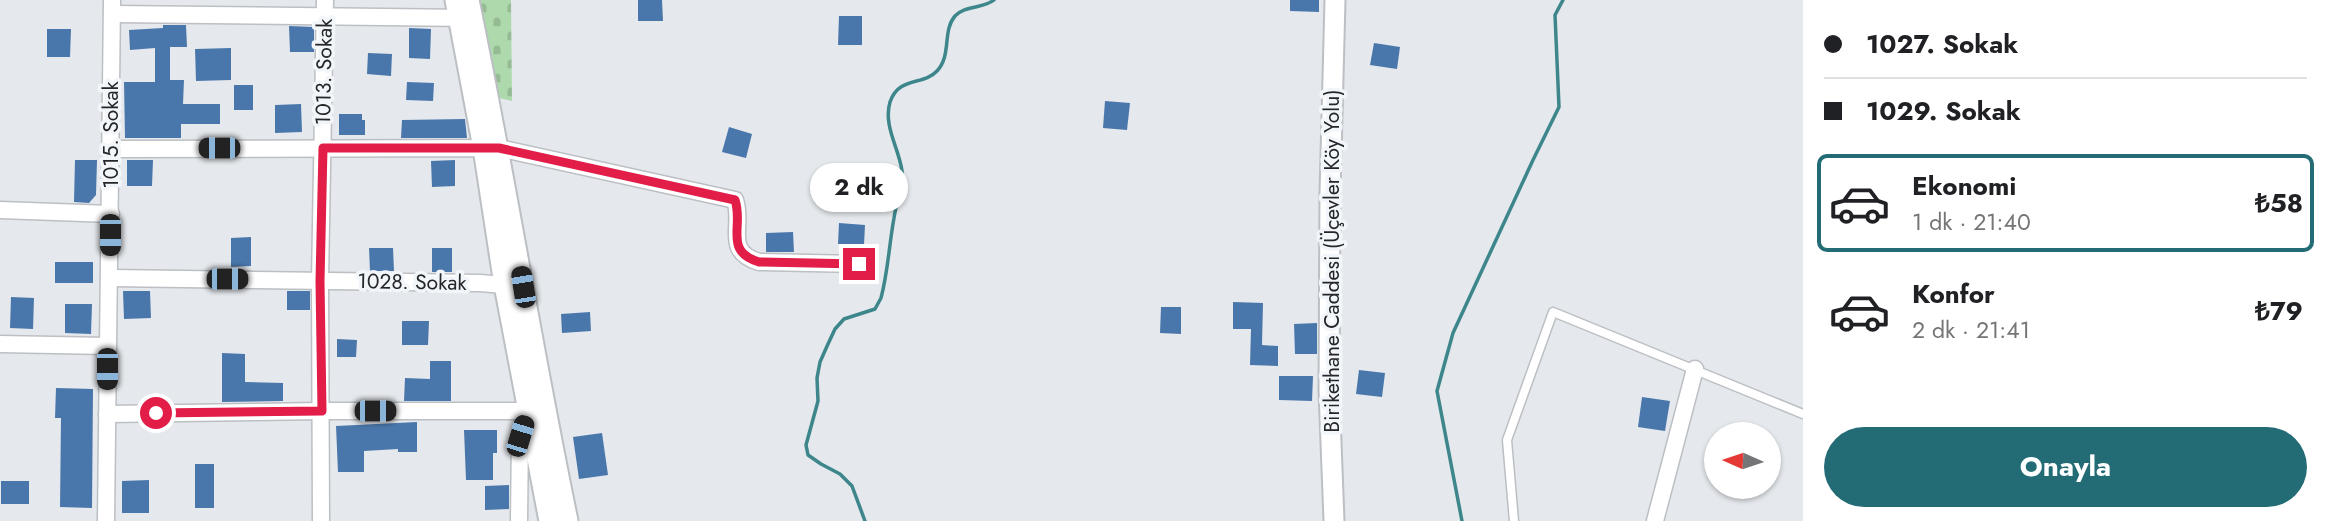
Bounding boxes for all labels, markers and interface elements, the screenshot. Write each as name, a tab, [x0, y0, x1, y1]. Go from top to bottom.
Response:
street label: 1013. Sokak	[308, 18, 340, 126]
text: 1027. Sokak	[1866, 25, 2018, 63]
street label: 1015. Sokak	[96, 80, 126, 189]
street label: Birikethane Caddesi (Üçevler Köy Yolu)	[1317, 89, 1347, 433]
text: 1029. Sokak	[1866, 92, 2021, 130]
car	[199, 138, 241, 159]
callout: 2 dk	[810, 162, 908, 212]
text: Ekonomi	[1912, 167, 2016, 205]
text: 2 dk	[834, 170, 884, 204]
icon: car	[1828, 172, 1891, 235]
text: ₺58	[2255, 184, 2303, 222]
text: 1 dk · 21:40	[1912, 205, 2031, 239]
car	[100, 214, 121, 256]
route end	[843, 248, 875, 280]
car	[510, 265, 537, 309]
street label: 1028. Sokak	[357, 266, 468, 298]
car	[207, 269, 249, 290]
text: Konfor	[1912, 275, 1995, 313]
icon: car	[1828, 280, 1891, 343]
text: ₺79	[2255, 292, 2303, 330]
text: 2 dk · 21:41	[1912, 313, 2030, 347]
car	[97, 348, 118, 390]
route start	[140, 397, 172, 429]
car	[355, 401, 397, 422]
car	[504, 413, 537, 459]
north arrow	[1704, 422, 1782, 499]
map controls	[1704, 422, 1781, 499]
button: Onayla	[1824, 427, 2307, 507]

